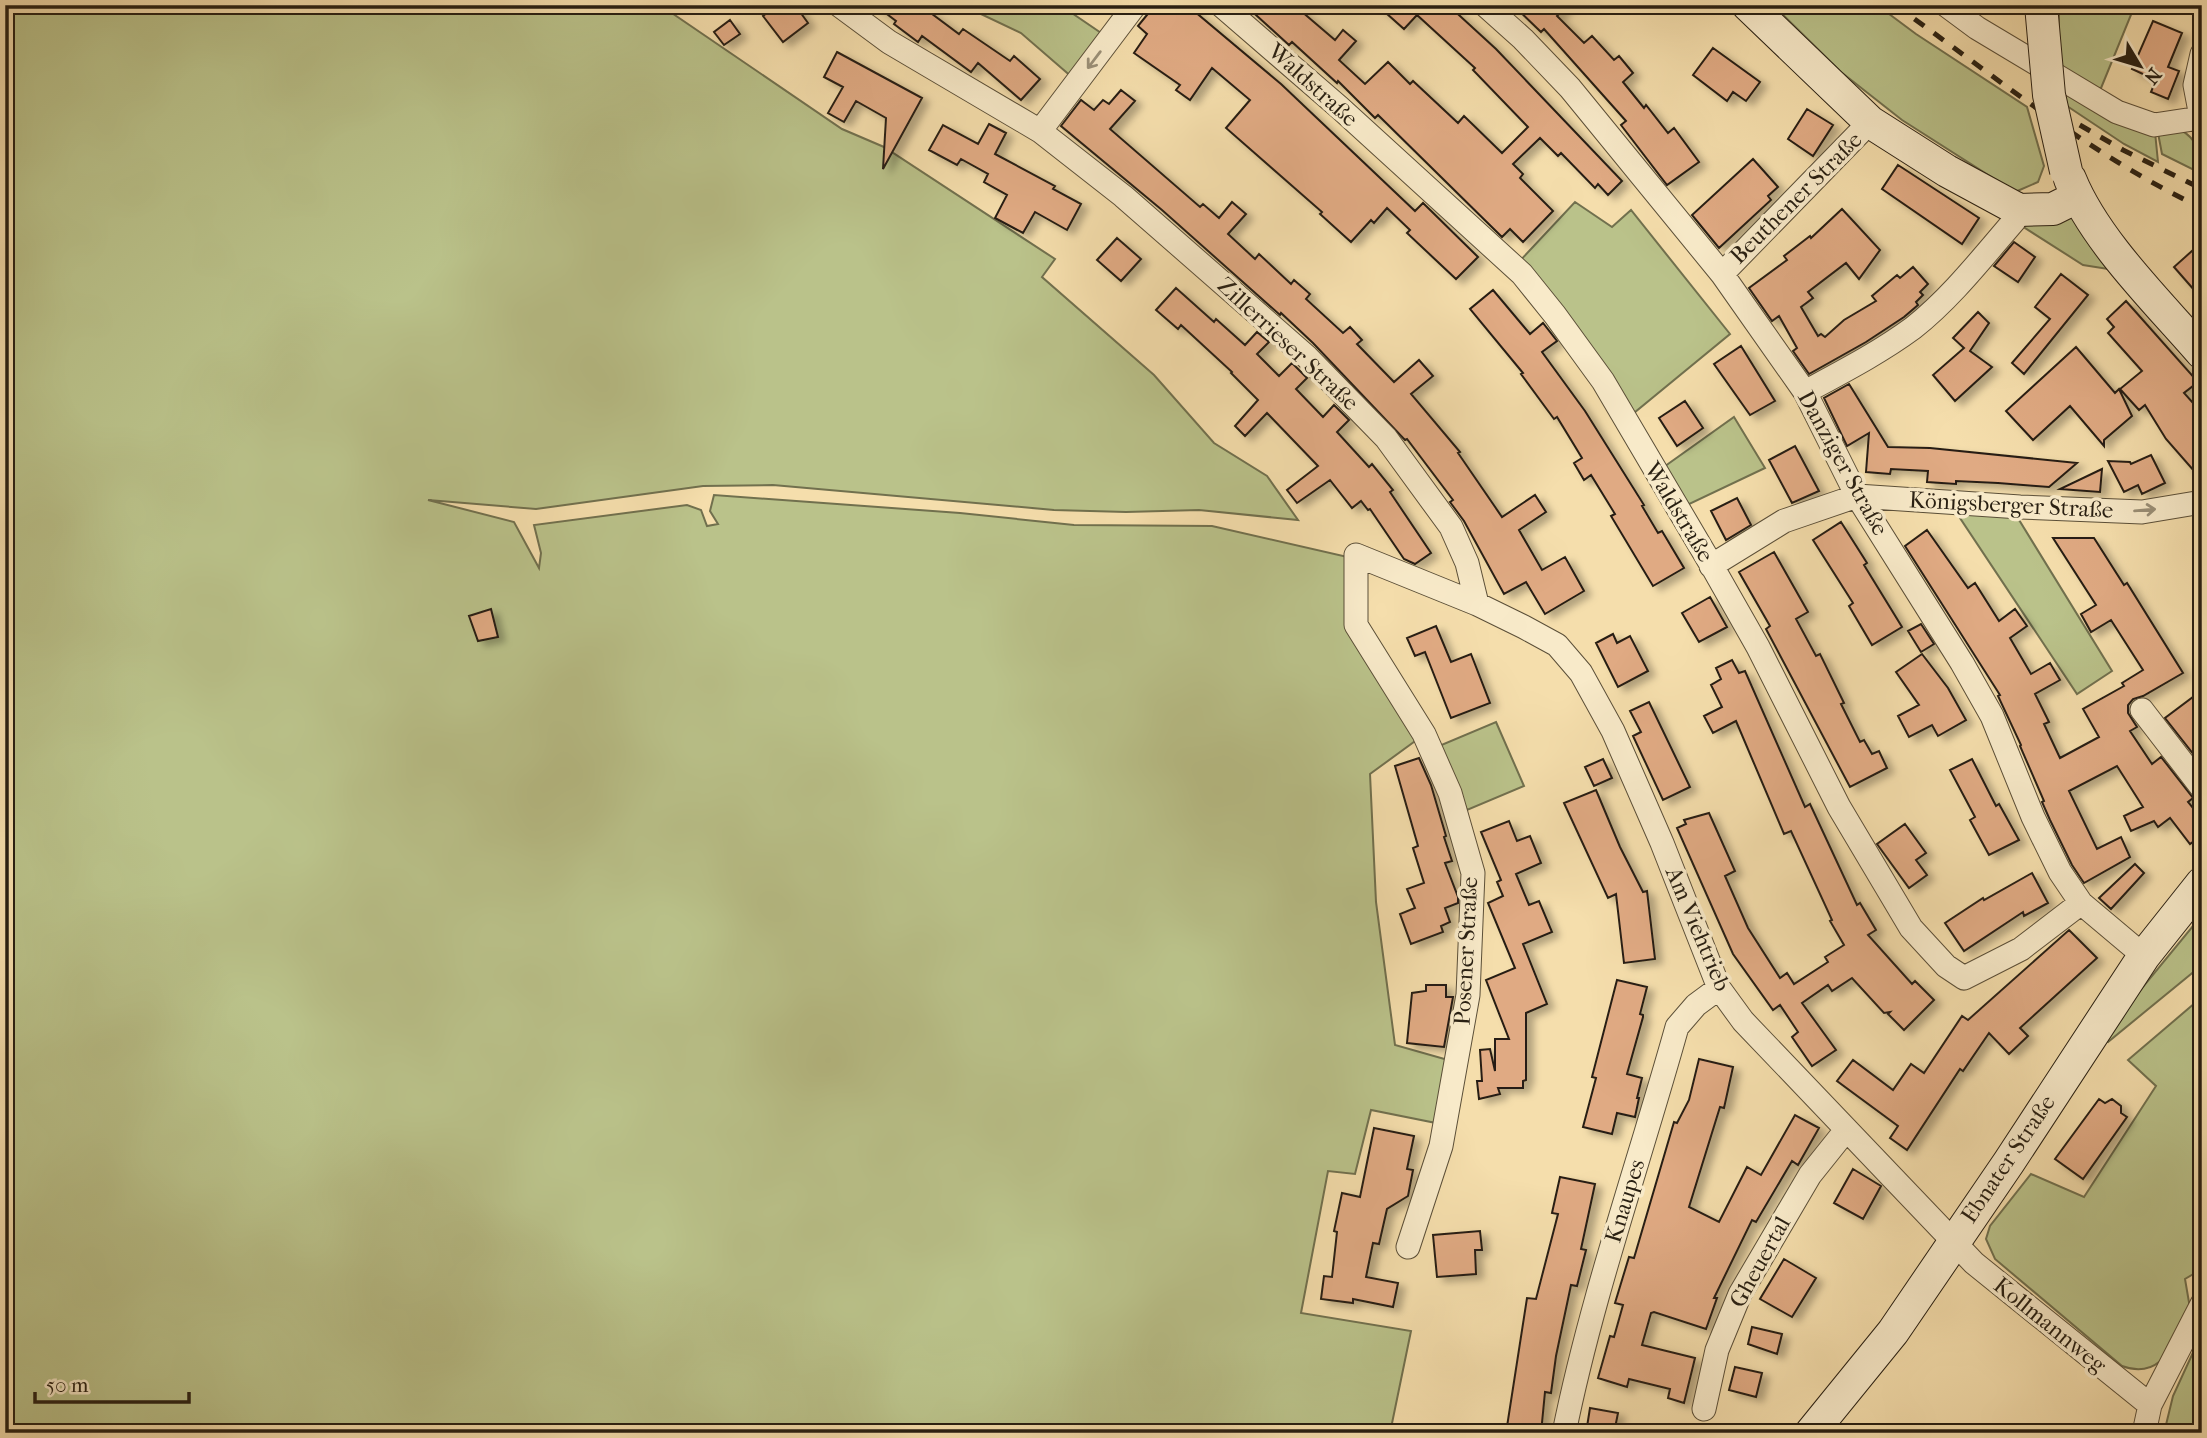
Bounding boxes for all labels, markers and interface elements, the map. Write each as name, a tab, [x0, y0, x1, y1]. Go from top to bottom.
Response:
north arrow	[2106, 32, 2176, 102]
street label: Waldstraße	[1262, 37, 1363, 132]
one-way arrow	[1086, 50, 1101, 69]
text: N	[2139, 63, 2166, 89]
street label: Beuthener Straße	[1724, 126, 1868, 270]
street label: Zillerrieser Straße	[1212, 272, 1364, 416]
street label: Danziger Straße	[1792, 386, 1894, 540]
street label: Waldstraße	[1638, 456, 1719, 567]
street label: Königsberger Straße	[1908, 486, 2114, 524]
one-way arrow	[2133, 504, 2156, 517]
street label: Am Viehtrieb	[1659, 862, 1736, 995]
street label: Posener Straße	[1449, 876, 1483, 1026]
street label: Ebnater Straße	[1955, 1090, 2061, 1228]
street label: Knaupes	[1600, 1156, 1650, 1246]
street label: Gheuertal	[1724, 1211, 1796, 1312]
street label: Kollmannweg	[1988, 1271, 2112, 1379]
scale bar	[35, 1361, 189, 1405]
text: 50 m	[46, 1373, 89, 1397]

